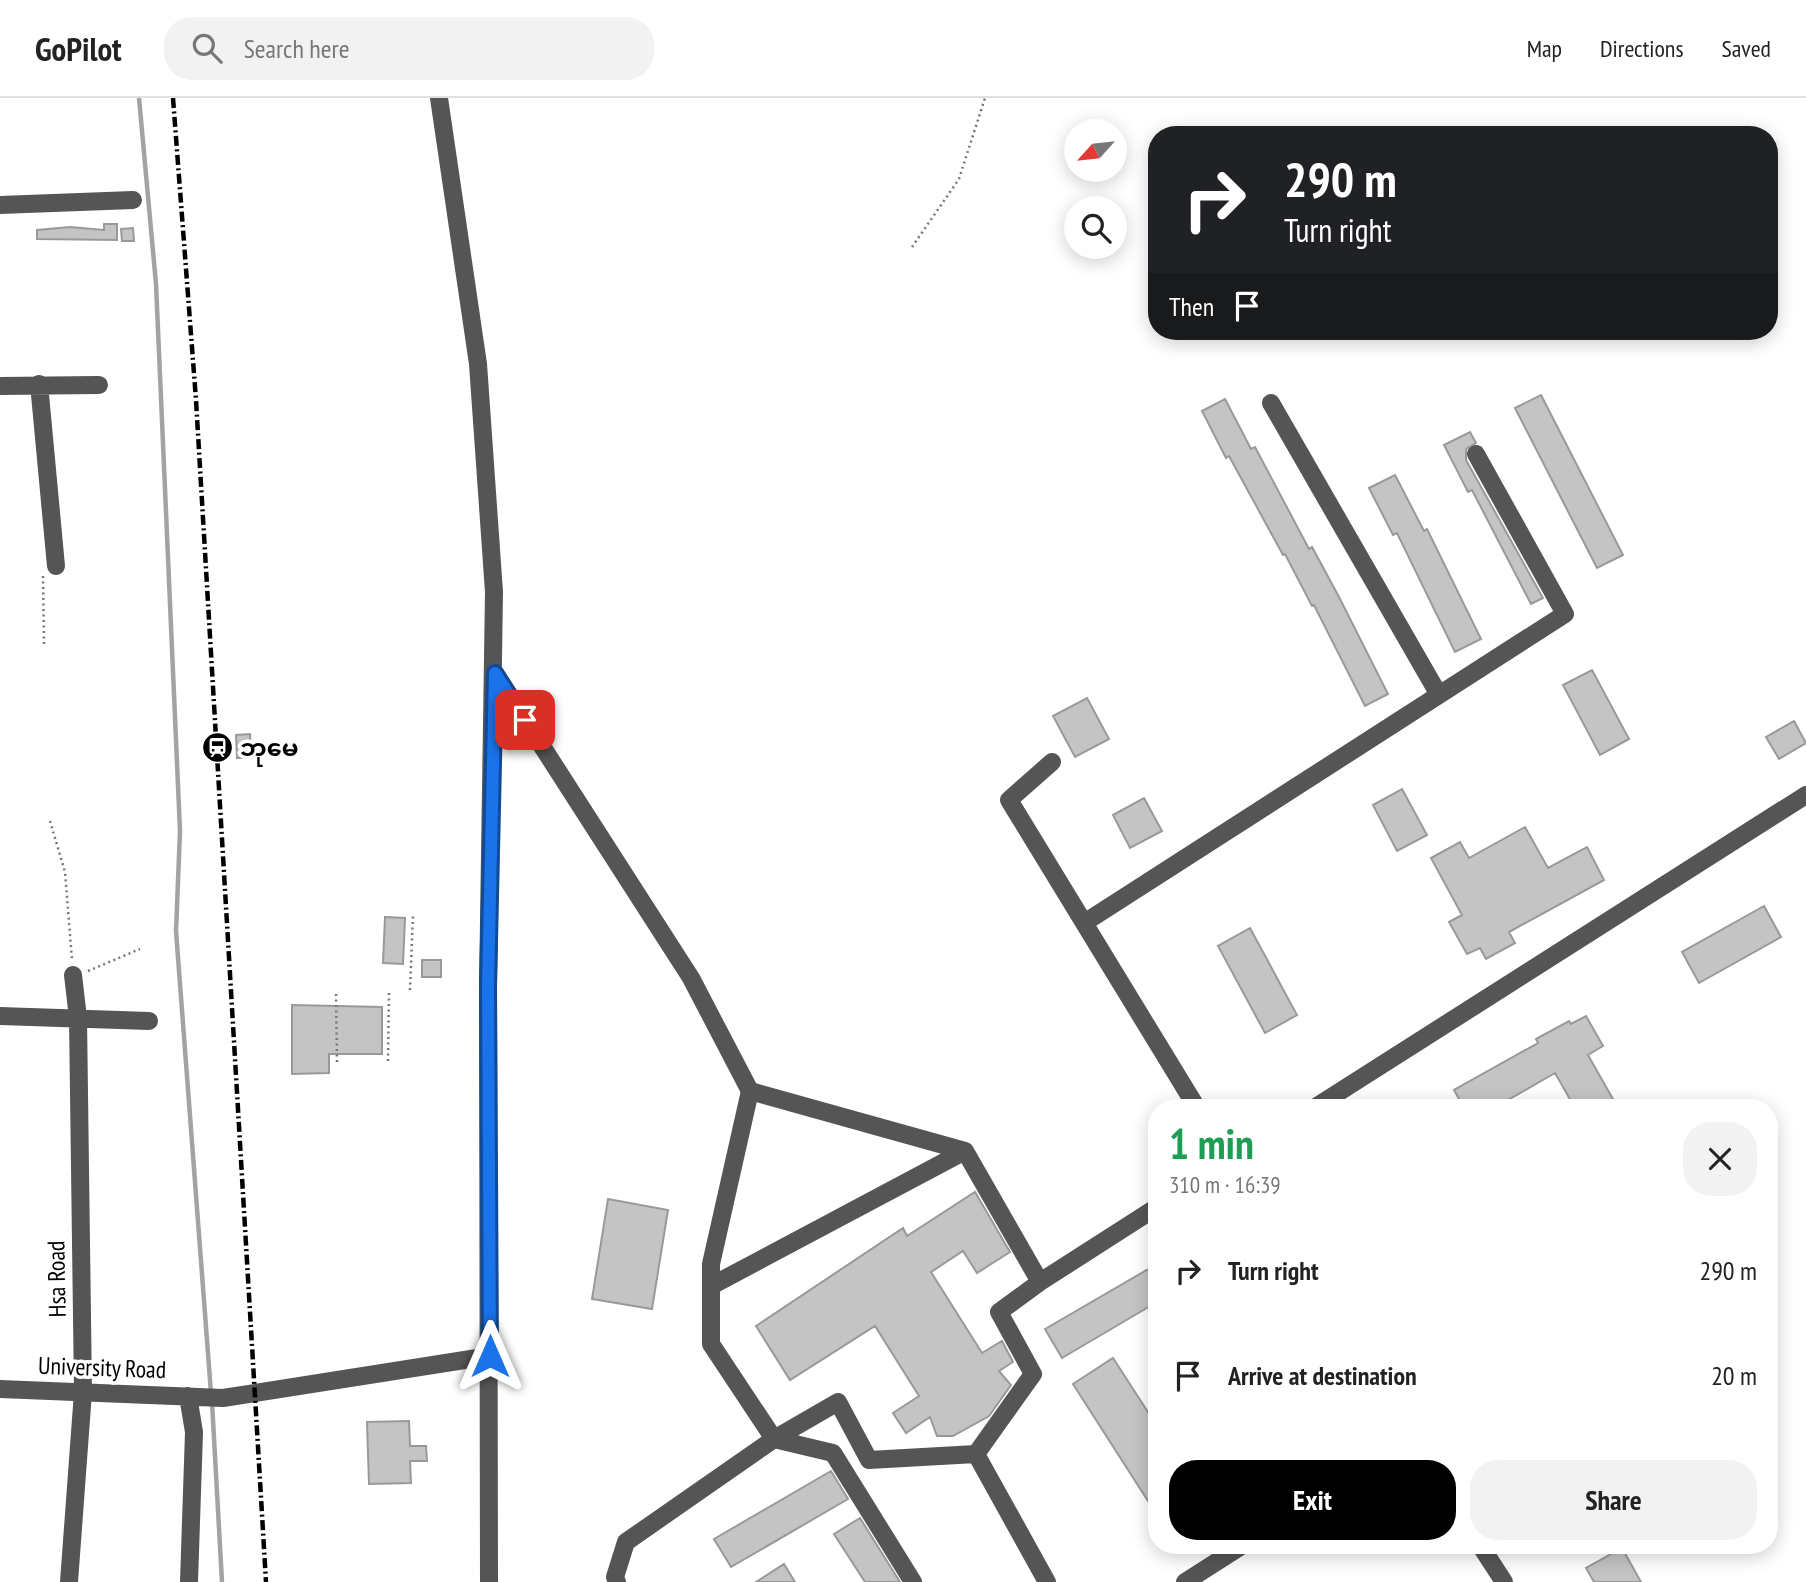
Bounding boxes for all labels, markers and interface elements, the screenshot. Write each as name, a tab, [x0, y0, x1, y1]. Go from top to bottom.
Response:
search box	[164, 17, 654, 80]
text: GoPilot	[35, 27, 122, 70]
icon: search	[188, 29, 226, 67]
text: Search here	[244, 32, 349, 65]
text: Map	[1527, 33, 1562, 64]
text: Directions	[1600, 33, 1684, 64]
text: Saved	[1722, 33, 1771, 64]
north arrow	[1064, 119, 1127, 182]
map controls	[1064, 119, 1127, 259]
text: 290 m	[1284, 147, 1397, 211]
icon: right	[1169, 154, 1260, 245]
button: search	[1064, 196, 1127, 259]
text: Turn right	[1284, 209, 1392, 251]
icon: arrive	[1228, 287, 1266, 325]
text: Then	[1169, 290, 1214, 323]
pin	[495, 690, 555, 750]
icon: arrive	[506, 701, 544, 739]
station icon: ဘုမေ	[200, 731, 234, 765]
place label: ဘုမေ	[240, 732, 299, 767]
text: 1 min	[1169, 1116, 1254, 1171]
button: close	[1683, 1122, 1757, 1196]
text: 310 m · 16:39	[1169, 1170, 1281, 1199]
street label: Hsa Road	[40, 1240, 73, 1318]
icon: right	[1169, 1252, 1207, 1290]
text: Turn right	[1228, 1254, 1319, 1287]
text: 290 m	[1699, 1254, 1757, 1287]
position arrow	[453, 1319, 527, 1393]
street label: University Road	[37, 1350, 167, 1385]
icon: arrive	[1169, 1357, 1207, 1395]
text: Arrive at destination	[1228, 1359, 1417, 1392]
text: 20 m	[1711, 1359, 1757, 1392]
button: Exit	[1169, 1460, 1456, 1540]
button: Share	[1470, 1460, 1757, 1540]

